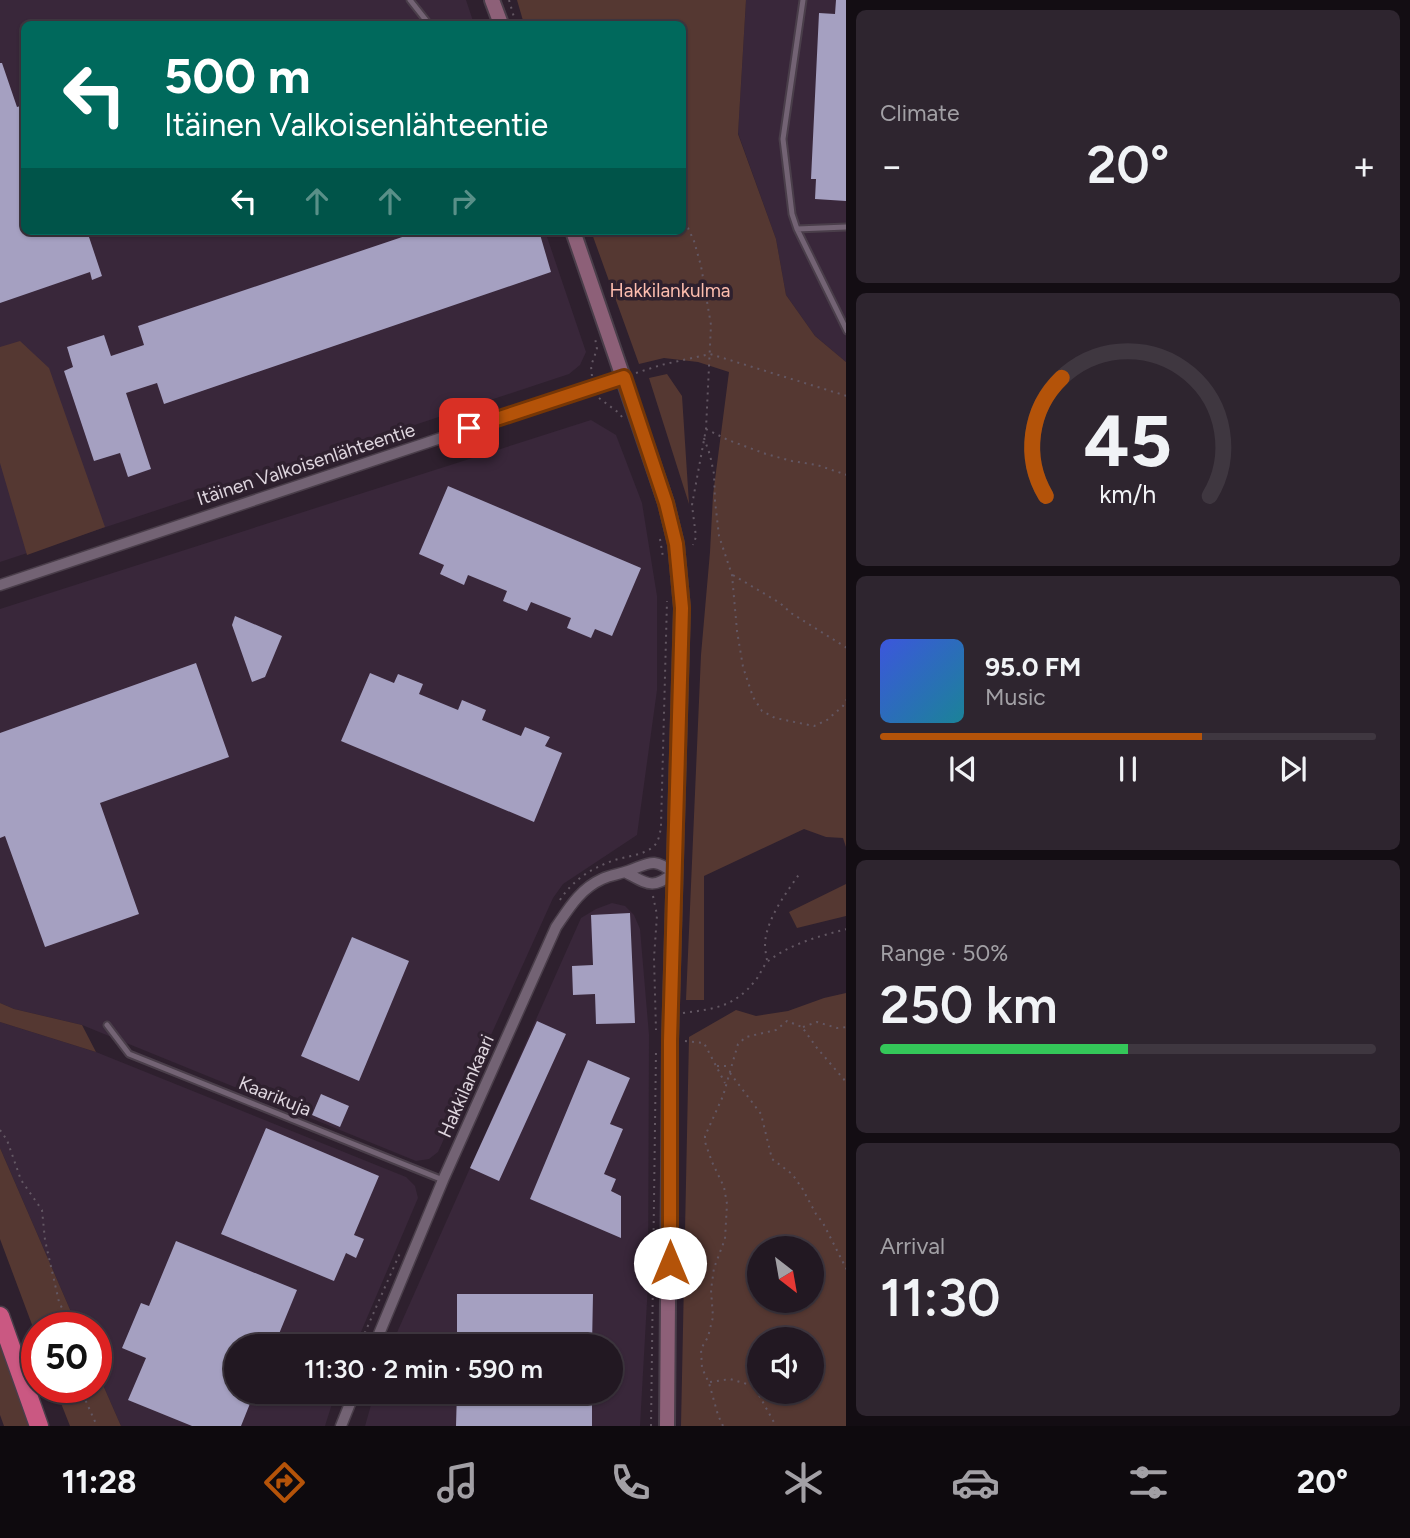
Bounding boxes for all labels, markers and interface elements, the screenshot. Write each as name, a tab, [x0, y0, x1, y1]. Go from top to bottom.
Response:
text: 500 m	[164, 46, 310, 105]
icon: left	[49, 49, 140, 140]
text: Climate	[880, 99, 959, 127]
text: Itäinen Valkoisenlähteentie	[164, 106, 548, 144]
text: 20°	[1087, 134, 1169, 196]
text: −	[880, 143, 904, 189]
text: +	[1352, 143, 1376, 189]
icon: left	[225, 182, 263, 220]
icon: ahead	[298, 182, 336, 220]
icon: ahead	[371, 182, 409, 220]
icon: right	[444, 182, 482, 220]
park label: Hakkilankulma	[609, 279, 731, 302]
text: 45	[1084, 397, 1172, 484]
pin	[439, 398, 499, 458]
icon: arrive	[450, 409, 488, 447]
street label: Itäinen Valkoisenlähteentie	[194, 418, 418, 510]
text: km/h	[1099, 479, 1157, 509]
text: 95.0 FM	[985, 651, 1081, 683]
text: Music	[985, 683, 1046, 711]
icon: previous	[944, 750, 982, 788]
icon: pause	[1109, 750, 1147, 788]
icon: next	[1274, 750, 1312, 788]
text: Range · 50%	[880, 939, 1008, 967]
text: 250 km	[880, 974, 1058, 1036]
street label: Hakkilankaari	[433, 1031, 499, 1141]
street label: Kaarikuja	[235, 1071, 315, 1121]
position arrow	[633, 1226, 707, 1300]
text: Arrival	[880, 1232, 945, 1260]
north arrow	[747, 1236, 824, 1312]
map controls	[747, 1236, 824, 1404]
text: 11:30	[880, 1267, 1000, 1329]
speed limit sign: 50	[21, 1312, 112, 1403]
button: sound	[747, 1327, 824, 1404]
text: 11:30 · 2 min · 590 m	[304, 1353, 543, 1385]
icon: directions	[260, 1458, 309, 1507]
icon: music	[433, 1458, 482, 1507]
icon: phone	[606, 1458, 655, 1507]
icon: climate	[779, 1458, 828, 1507]
icon: car	[951, 1458, 1000, 1507]
icon: filters	[1124, 1458, 1173, 1507]
text: 11:28	[62, 1463, 137, 1501]
text: 20°	[1297, 1463, 1348, 1501]

